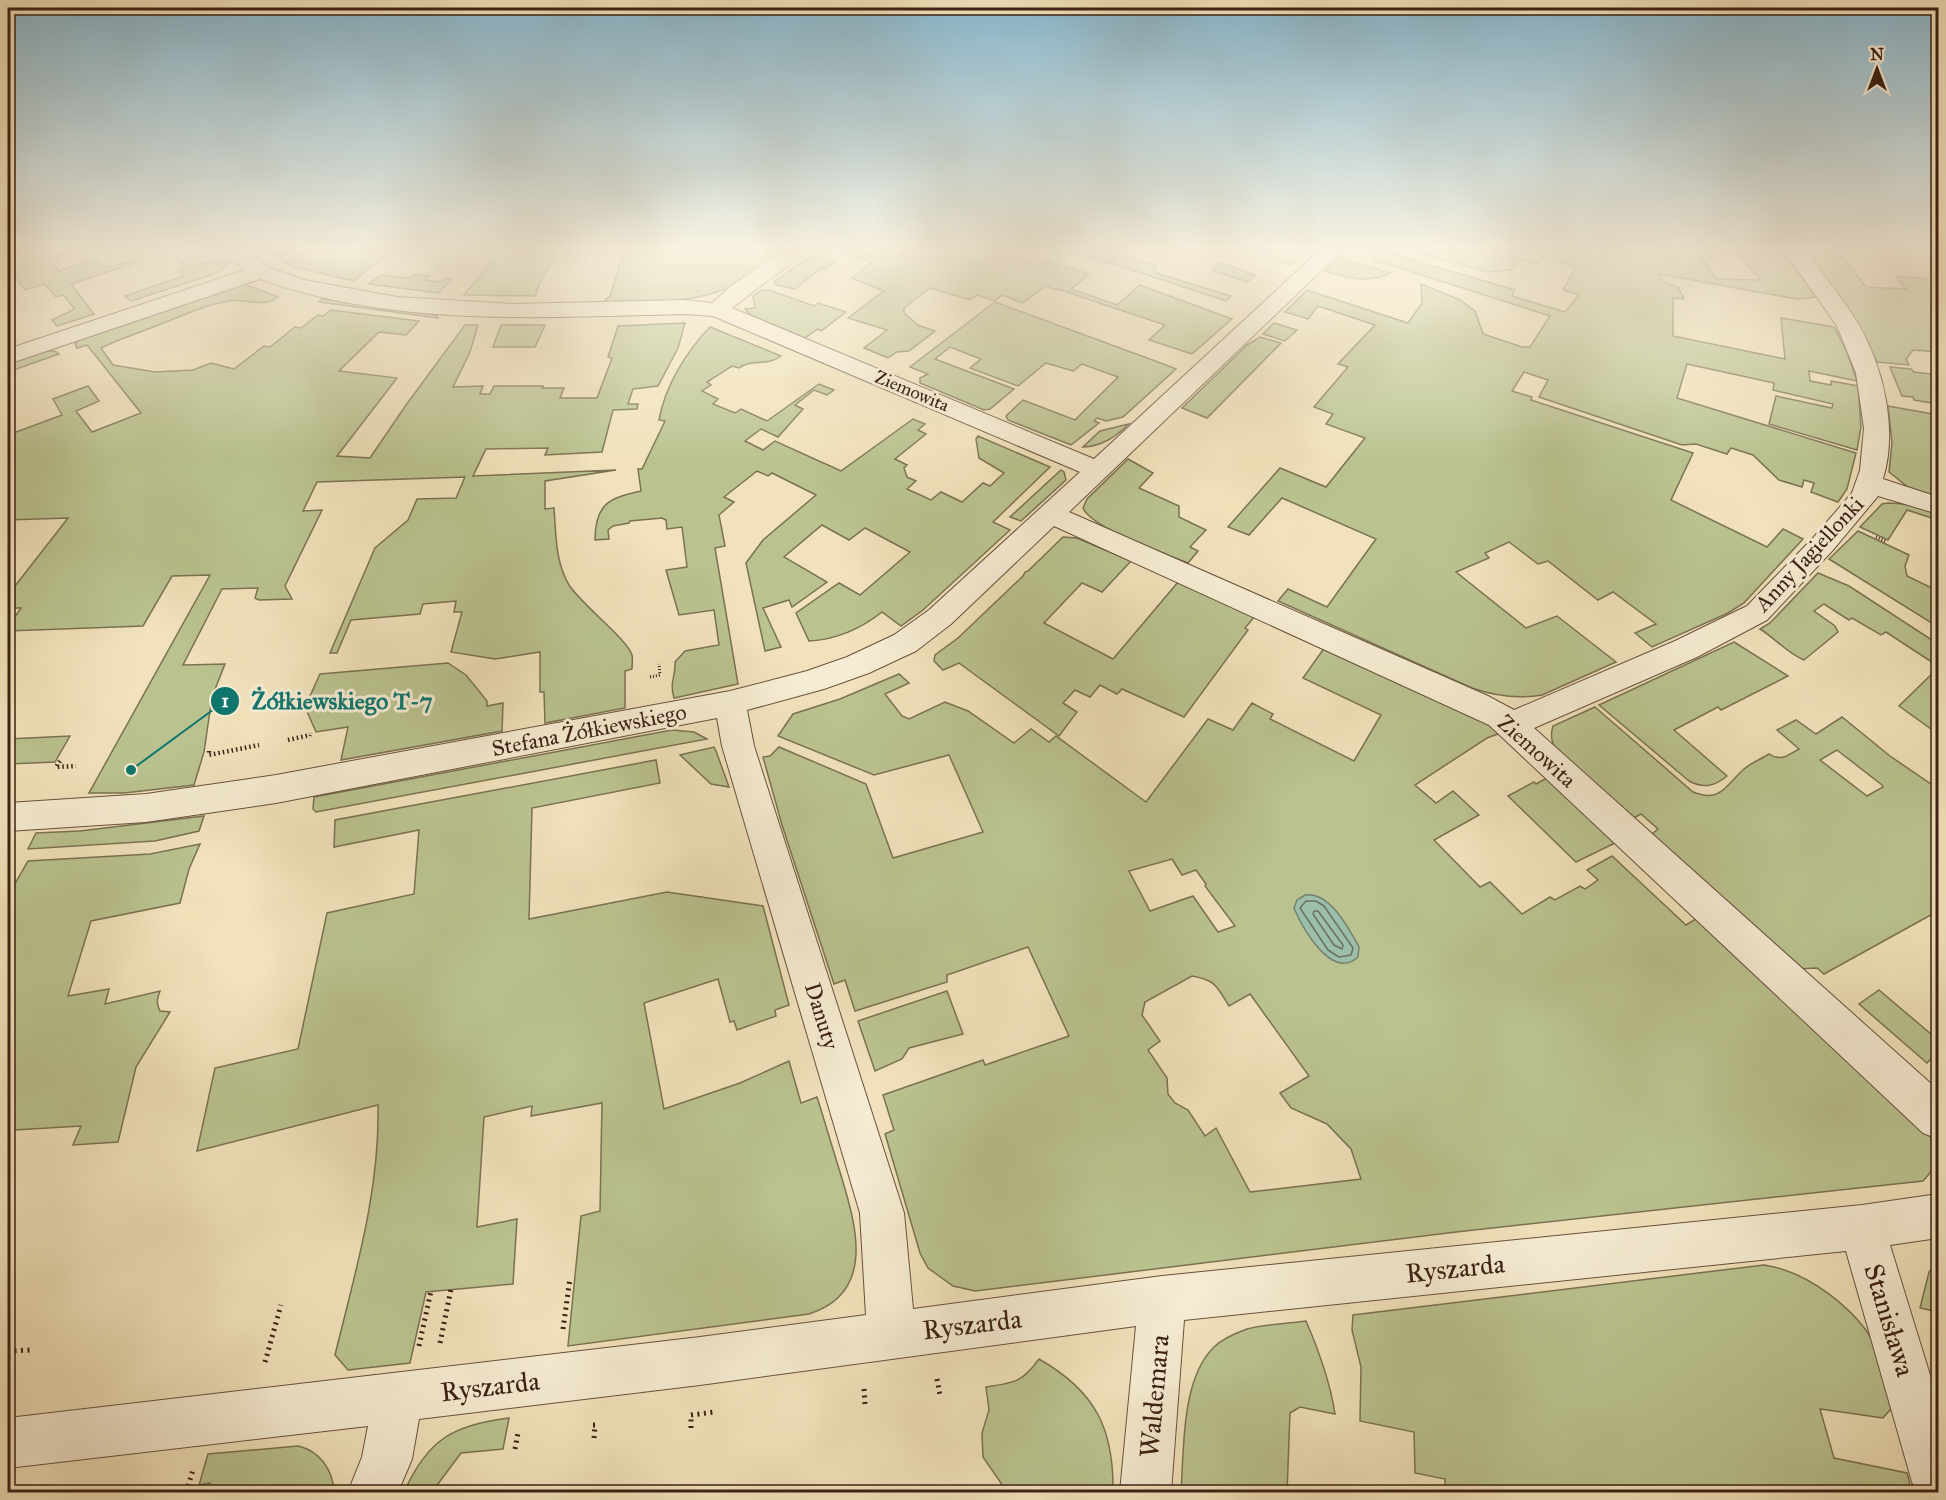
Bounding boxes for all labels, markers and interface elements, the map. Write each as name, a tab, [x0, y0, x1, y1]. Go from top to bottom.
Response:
north arrow	[1847, 39, 1907, 99]
text: N	[1870, 45, 1884, 64]
street label: Ziemowita	[872, 366, 953, 417]
street label: Anny Jagiellonki	[1748, 491, 1869, 618]
callout: Żółkiewskiego T-7	[210, 680, 445, 722]
text: Żółkiewskiego T-7	[251, 686, 433, 716]
text: 1	[221, 690, 229, 712]
street label: Stefana Żółkiewskiego	[489, 698, 689, 762]
street label: Ziemowita	[1492, 709, 1582, 794]
street label: Danuty	[799, 979, 845, 1053]
street label: Ryszarda	[1404, 1246, 1507, 1290]
street label: Stanisława	[1857, 1260, 1923, 1381]
street label: Ryszarda	[921, 1301, 1024, 1346]
street label: Waldemara	[1132, 1333, 1176, 1459]
street label: Ryszarda	[439, 1363, 542, 1408]

